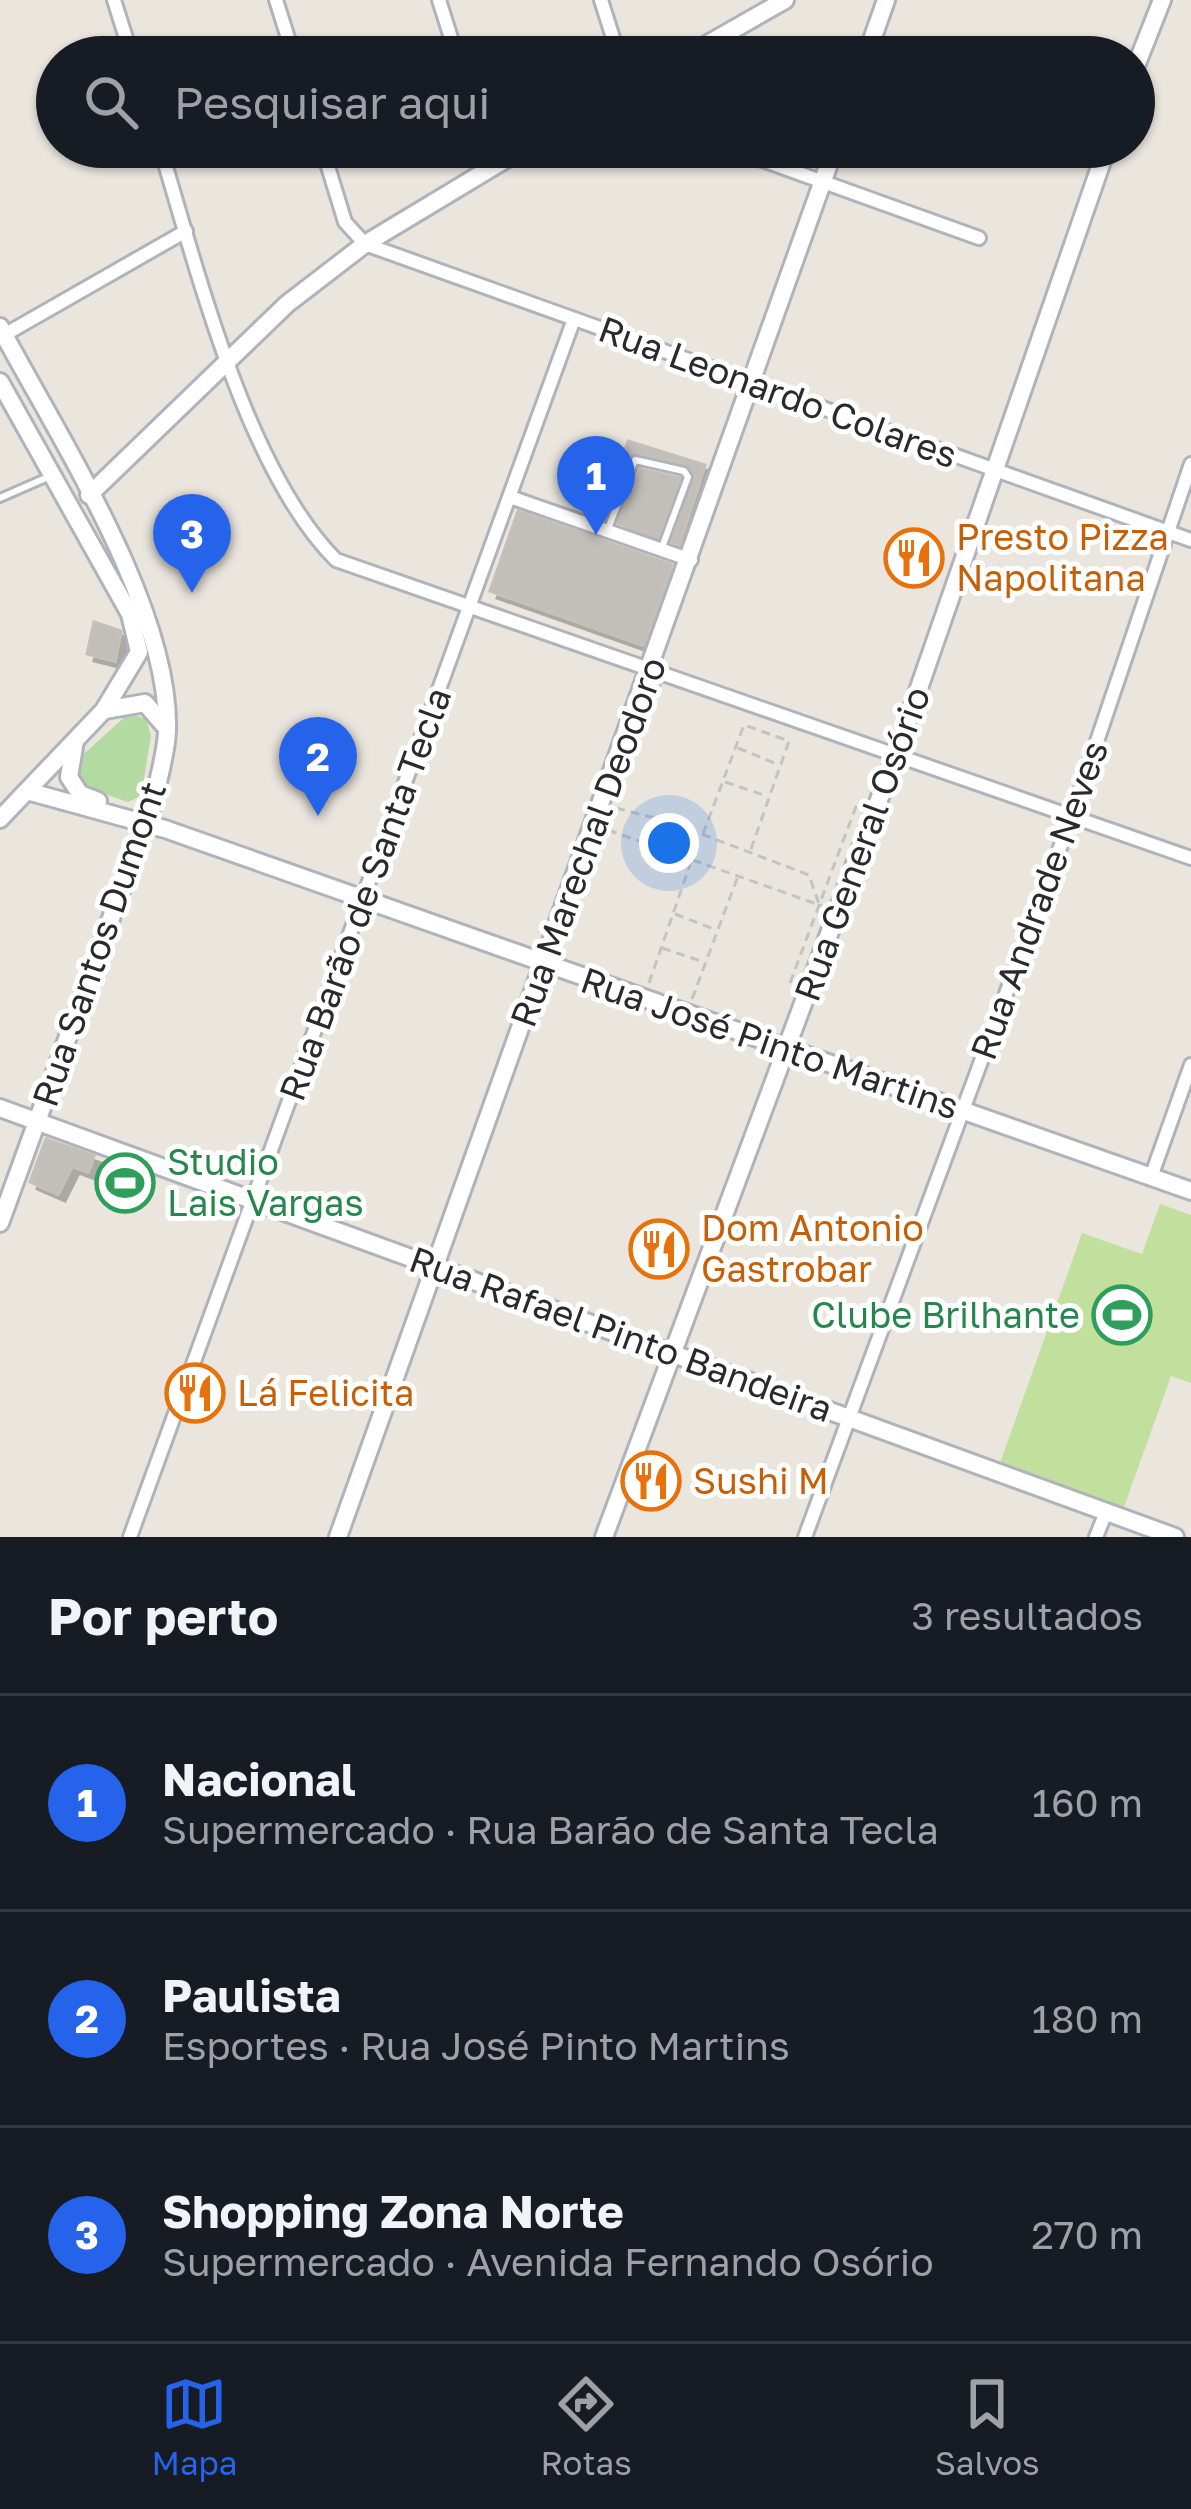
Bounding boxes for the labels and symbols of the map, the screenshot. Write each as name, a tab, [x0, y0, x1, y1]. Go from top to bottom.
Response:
street label: Rua Leonardo Colares	[593, 307, 963, 476]
pin: 1	[557, 436, 635, 535]
pin: 3	[153, 494, 231, 593]
place label: Presto Pizza Napolitana	[956, 515, 1169, 599]
restaurant icon: Presto Pizza Napolitana	[883, 527, 945, 589]
street label: Rua Marechal Deodoro	[501, 651, 674, 1032]
street label: Rua Barão de Santa Tecla	[270, 681, 459, 1106]
street label: Rua General Osório	[785, 681, 938, 1007]
pin: 2	[279, 717, 357, 816]
street label: Rua Andrade Neves	[961, 734, 1116, 1065]
street label: Rua Santos Dumont	[23, 776, 174, 1112]
your location	[639, 813, 699, 873]
street label: Rua José Pinto Martins	[576, 958, 965, 1127]
place label: Studio Lais Vargas	[167, 1140, 364, 1224]
sports icon: Studio Lais Vargas	[94, 1152, 156, 1214]
place label: Dom Antonio Gastrobar	[701, 1206, 924, 1290]
restaurant icon: Dom Antonio Gastrobar	[628, 1218, 690, 1280]
street label: Rua Rafael Pinto Bandeira	[404, 1237, 838, 1430]
sports icon: Clube Brilhante	[1091, 1284, 1153, 1346]
place label: Clube Brilhante	[811, 1293, 1080, 1336]
restaurant icon: Lá Felicita	[164, 1362, 226, 1424]
place label: Lá Felicita	[237, 1371, 414, 1414]
restaurant icon: Sushi M	[620, 1450, 682, 1512]
place label: Sushi M	[693, 1459, 829, 1502]

